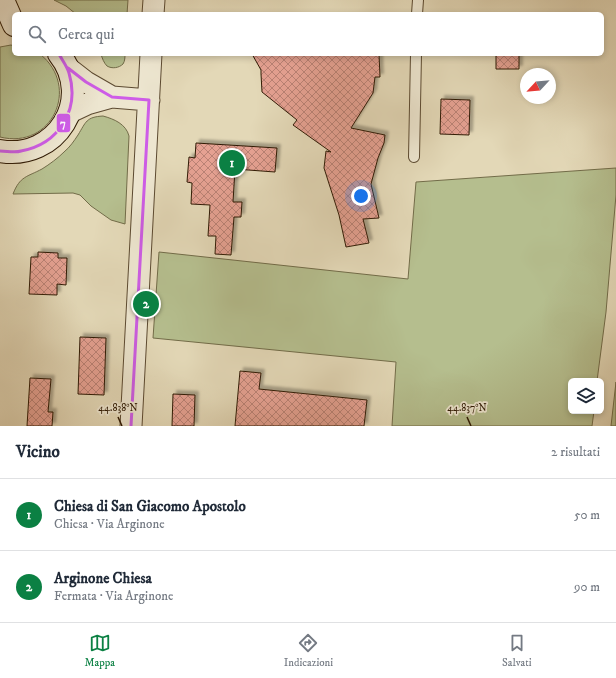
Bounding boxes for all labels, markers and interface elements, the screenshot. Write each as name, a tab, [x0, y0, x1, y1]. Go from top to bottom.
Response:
search box	[12, 12, 604, 56]
icon: search	[26, 23, 48, 45]
text: Cerca qui	[58, 25, 114, 44]
north arrow	[520, 68, 556, 104]
line badge: 7	[56, 113, 71, 133]
text: 7	[60, 117, 66, 131]
pin: 1	[219, 148, 245, 178]
your location	[351, 186, 371, 206]
pin: 2	[133, 289, 159, 319]
map controls	[568, 378, 604, 414]
button: layers	[568, 378, 604, 414]
text: 44.838°N	[98, 402, 138, 414]
text: 44.837°N	[447, 402, 487, 414]
text: Vicino	[16, 441, 60, 463]
text: 2 risultati	[551, 444, 600, 460]
text: Chiesa di San Giacomo Apostolo	[54, 497, 246, 516]
text: 1	[27, 507, 31, 523]
text: 50 m	[574, 507, 600, 523]
text: Chiesa · Via Arginone	[54, 516, 165, 532]
text: Arginone Chiesa	[54, 569, 152, 588]
text: 2	[26, 579, 32, 595]
text: 90 m	[574, 579, 600, 595]
text: Fermata · Via Arginone	[54, 588, 173, 604]
tab: Mappa	[84, 632, 115, 670]
tab: Indicazioni	[284, 632, 333, 670]
tab: Salvati	[502, 632, 532, 670]

